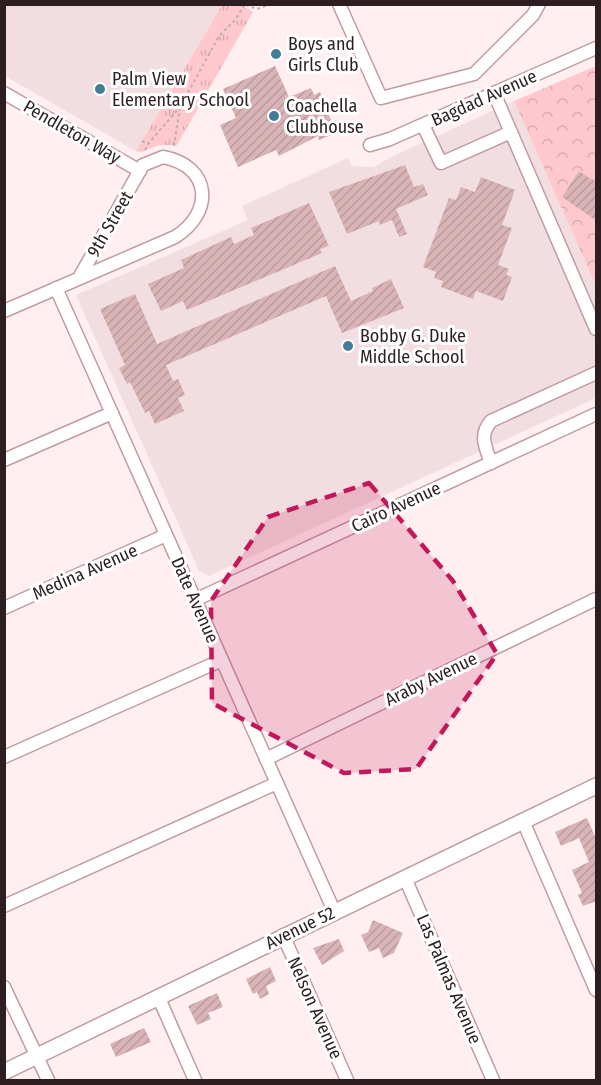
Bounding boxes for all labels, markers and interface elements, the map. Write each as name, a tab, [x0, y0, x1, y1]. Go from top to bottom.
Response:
place label: Boys and Girls Club	[288, 33, 359, 76]
marker: Boys and Girls Club	[269, 47, 283, 61]
street label: Bagdad Avenue	[428, 65, 540, 131]
place label: Palm View Elementary School	[112, 68, 249, 111]
marker: Palm View Elementary School	[93, 82, 107, 96]
street label: Pendleton Way	[19, 95, 125, 169]
place label: Coachella Clubhouse	[286, 95, 364, 138]
marker: Coachella Clubhouse	[267, 109, 281, 123]
street label: 9th Street	[82, 187, 138, 261]
place label: Bobby G. Duke Middle School	[360, 325, 466, 368]
marker: Bobby G. Duke Middle School	[341, 339, 355, 353]
street label: Cairo Avenue	[348, 477, 444, 537]
street label: Medina Avenue	[29, 539, 141, 605]
street label: Date Avenue	[166, 554, 224, 647]
street label: Araby Avenue	[381, 647, 481, 711]
street label: Avenue 52	[262, 902, 338, 954]
street label: Las Palmas Avenue	[412, 911, 486, 1047]
street label: Nelson Avenue	[283, 953, 347, 1063]

